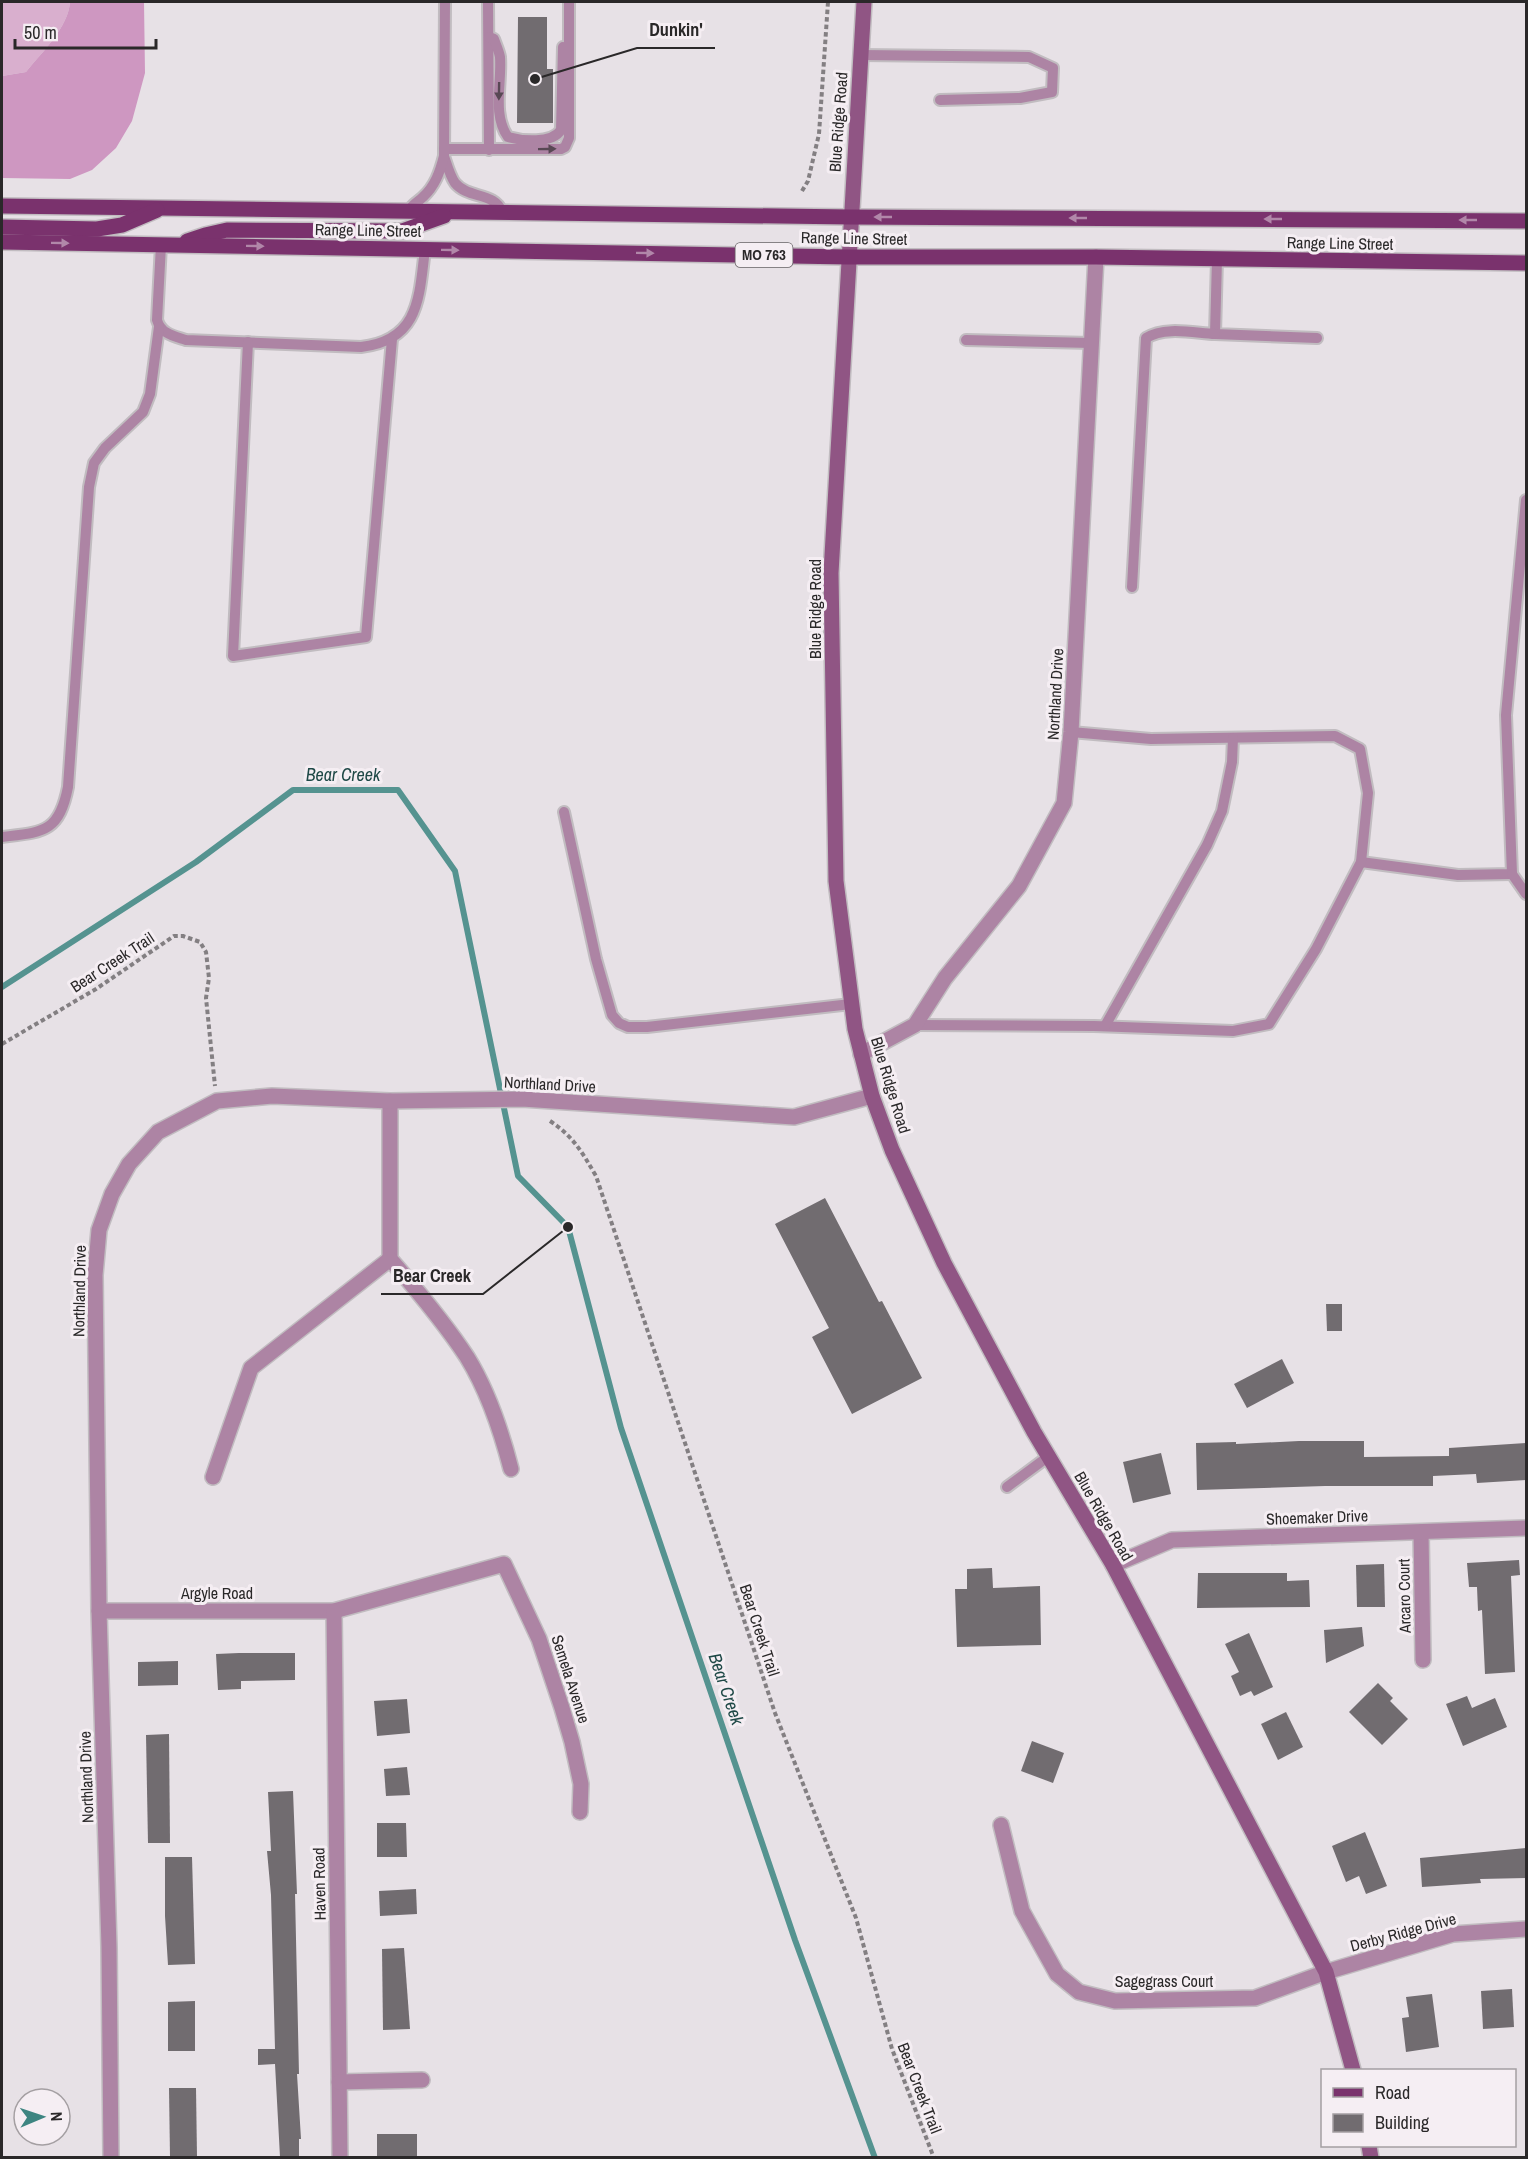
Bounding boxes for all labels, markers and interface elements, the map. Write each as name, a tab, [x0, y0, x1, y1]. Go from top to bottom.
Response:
scale bar	[15, 12, 156, 50]
callout: Dunkin'	[637, 12, 715, 48]
text: Dunkin'	[649, 17, 703, 42]
text: 50 m	[24, 20, 57, 45]
street label: Blue Ridge Road	[824, 71, 852, 173]
one-way arrow	[494, 82, 504, 101]
one-way arrow	[538, 144, 557, 154]
one-way arrow	[874, 212, 893, 222]
one-way arrow	[1069, 213, 1088, 223]
one-way arrow	[1264, 214, 1283, 224]
one-way arrow	[1459, 215, 1478, 225]
street label: Range Line Street	[315, 218, 422, 242]
street label: Range Line Street	[801, 226, 908, 250]
street label: Range Line Street	[1287, 231, 1394, 255]
one-way arrow	[50, 238, 69, 248]
one-way arrow	[245, 241, 264, 251]
road number: MO 763	[736, 243, 792, 267]
one-way arrow	[440, 245, 459, 255]
one-way arrow	[635, 248, 654, 258]
street label: Blue Ridge Road	[804, 559, 826, 659]
street label: Northland Drive	[1042, 648, 1068, 740]
water label: Bear Creek	[306, 762, 381, 787]
street label: Bear Creek Trail	[66, 927, 158, 997]
street label: Blue Ridge Road	[866, 1034, 916, 1136]
street label: Northland Drive	[504, 1071, 596, 1097]
street label: Northland Drive	[67, 1245, 91, 1337]
callout: Bear Creek	[381, 1258, 483, 1294]
text: Bear Creek	[393, 1263, 472, 1288]
street label: Blue Ridge Road	[1069, 1467, 1139, 1565]
street label: Shoemaker Drive	[1266, 1504, 1368, 1530]
street label: Arcaro Court	[1392, 1558, 1416, 1634]
street label: Bear Creek Trail	[735, 1581, 785, 1679]
street label: Argyle Road	[180, 1582, 253, 1604]
street label: Semela Avenue	[546, 1632, 596, 1726]
water label: Bear Creek	[703, 1649, 751, 1729]
street label: Northland Drive	[73, 1731, 99, 1823]
street label: Haven Road	[307, 1847, 331, 1921]
street label: Derby Ridge Drive	[1348, 1907, 1458, 1957]
street label: Sagegrass Court	[1115, 1970, 1214, 1992]
street label: Bear Creek Trail	[893, 2039, 947, 2137]
legend	[1321, 2069, 1516, 2147]
text: Road	[1375, 2080, 1410, 2105]
north arrow	[12, 2087, 72, 2147]
text: Building	[1375, 2110, 1430, 2135]
text: N	[46, 2111, 68, 2122]

